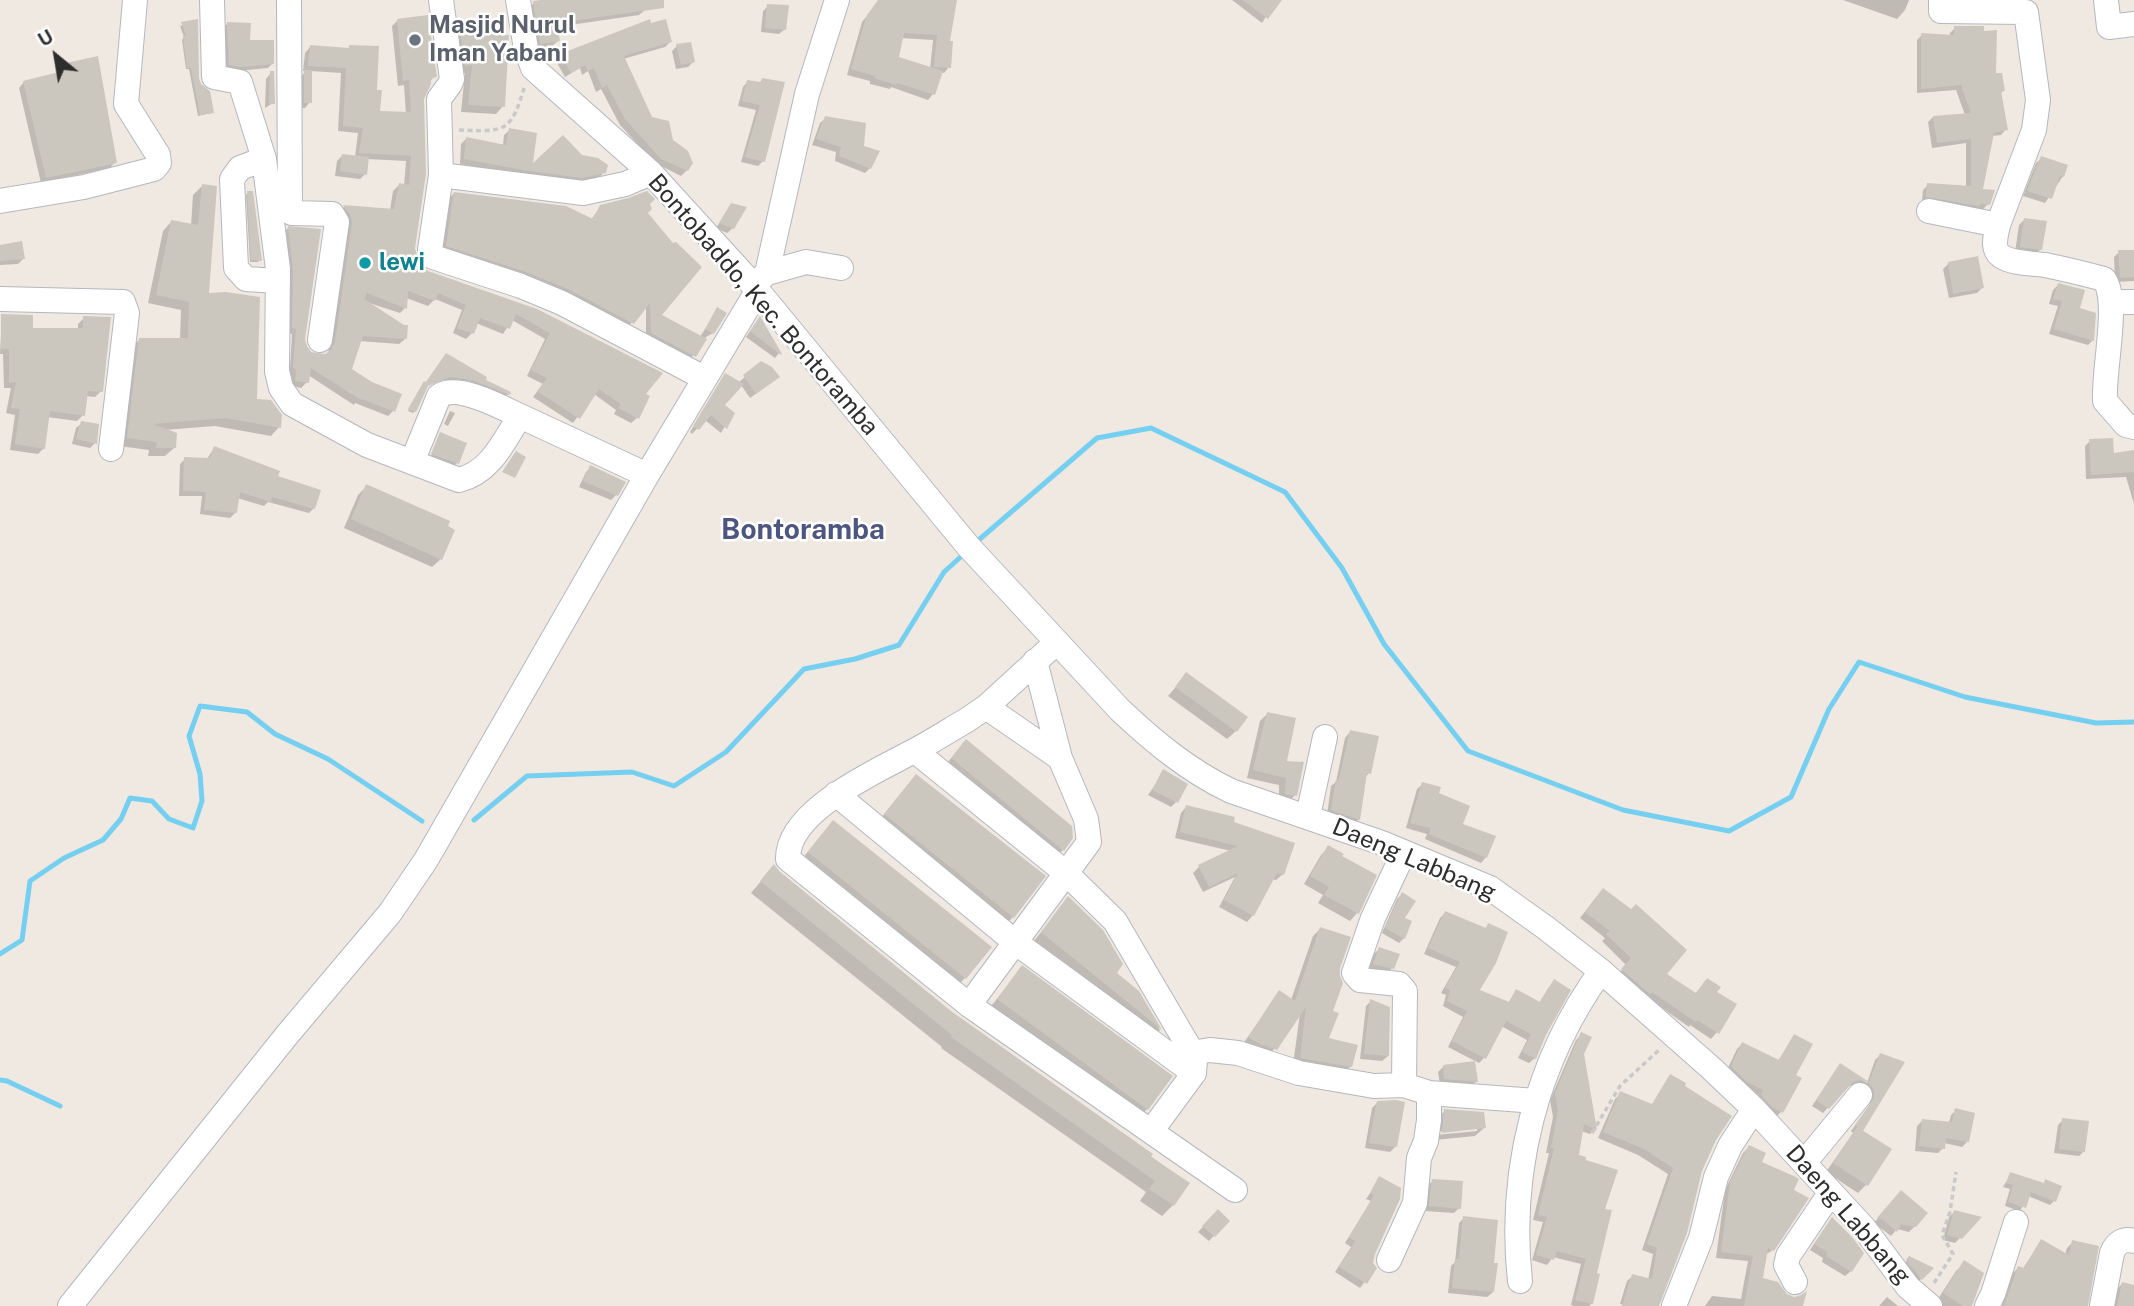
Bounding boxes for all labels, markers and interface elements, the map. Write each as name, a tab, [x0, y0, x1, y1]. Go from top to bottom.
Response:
place label: Masjid Nurul Iman Yabani	[429, 12, 576, 68]
north arrow	[21, 21, 91, 91]
text: U	[34, 25, 57, 51]
marker: Masjid Nurul Iman Yabani	[407, 32, 423, 48]
street label: Bontobaddo, Kec. Bontoramba	[642, 169, 884, 441]
place label: lewi	[379, 249, 425, 277]
marker: lewi	[357, 255, 373, 271]
district label: Bontoramba	[721, 513, 885, 547]
street label: Daeng Labbang	[1328, 812, 1500, 908]
street label: Daeng Labbang	[1780, 1139, 1916, 1291]

